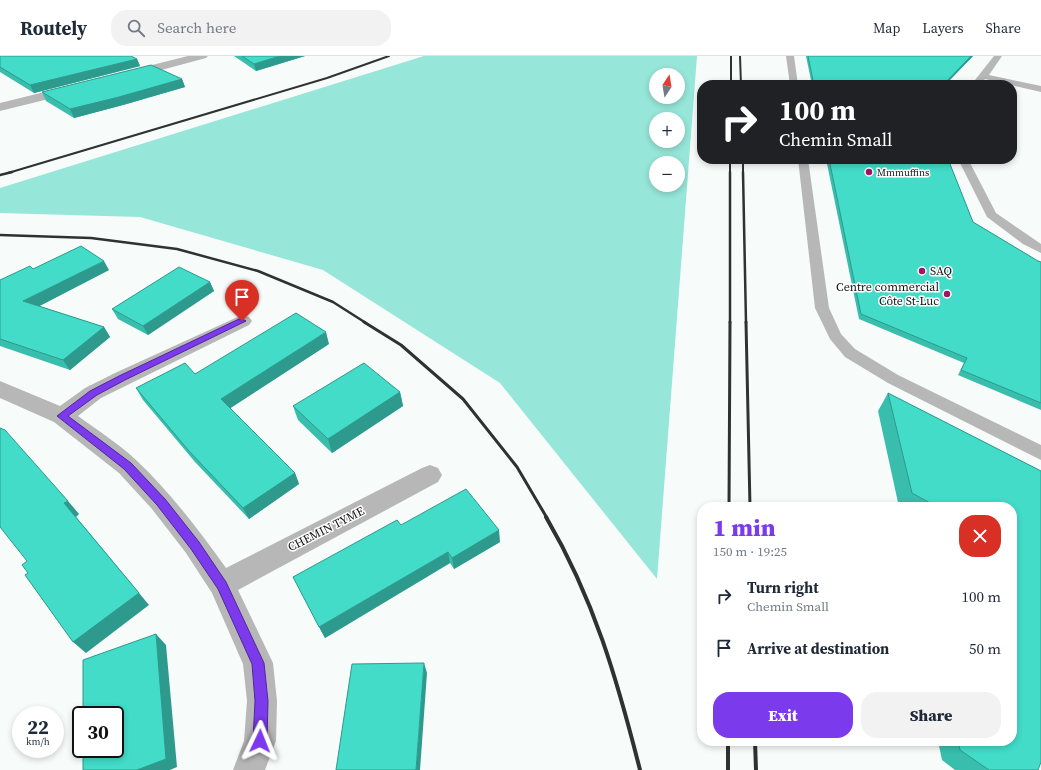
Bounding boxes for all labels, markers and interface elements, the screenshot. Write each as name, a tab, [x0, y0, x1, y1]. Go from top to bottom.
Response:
search box	[111, 10, 391, 46]
text: Routely	[20, 15, 87, 41]
icon: search	[125, 17, 147, 39]
text: Search here	[157, 17, 236, 38]
text: Map	[873, 18, 900, 38]
text: Layers	[922, 18, 964, 38]
text: Share	[986, 18, 1021, 38]
north arrow	[649, 68, 685, 104]
map controls	[649, 68, 685, 192]
text: 100 m	[779, 91, 856, 129]
icon: right	[713, 96, 765, 148]
button: +	[649, 112, 685, 148]
text: Chemin Small	[779, 127, 892, 152]
button: −	[649, 156, 685, 192]
place label: Mmmuffins	[877, 166, 929, 179]
marker: Mmmuffins	[864, 167, 874, 177]
place label: SAQ	[930, 263, 952, 279]
marker: SAQ	[917, 266, 927, 276]
place label: Centre commercial Côte St-Luc	[836, 279, 939, 309]
pin	[225, 280, 259, 321]
icon: arrive	[231, 286, 253, 308]
marker: Centre commercial Côte St-Luc	[942, 289, 952, 299]
street label: CHEMIN TYME	[285, 503, 367, 555]
text: 1 min	[713, 511, 776, 544]
button: close	[959, 515, 1001, 557]
text: 150 m · 19:25	[713, 543, 787, 560]
text: Turn right	[747, 577, 819, 598]
icon: right	[713, 585, 735, 607]
text: 100 m	[961, 586, 1001, 607]
text: Chemin Small	[747, 598, 829, 615]
icon: arrive	[713, 637, 735, 659]
text: Arrive at destination	[747, 638, 889, 659]
text: 50 m	[969, 638, 1001, 659]
button: Exit	[713, 692, 853, 738]
button: Share	[861, 692, 1001, 738]
speed limit sign: 30	[72, 706, 124, 758]
text: 22	[27, 713, 49, 741]
position arrow	[239, 720, 281, 762]
text: km/h	[26, 735, 50, 748]

